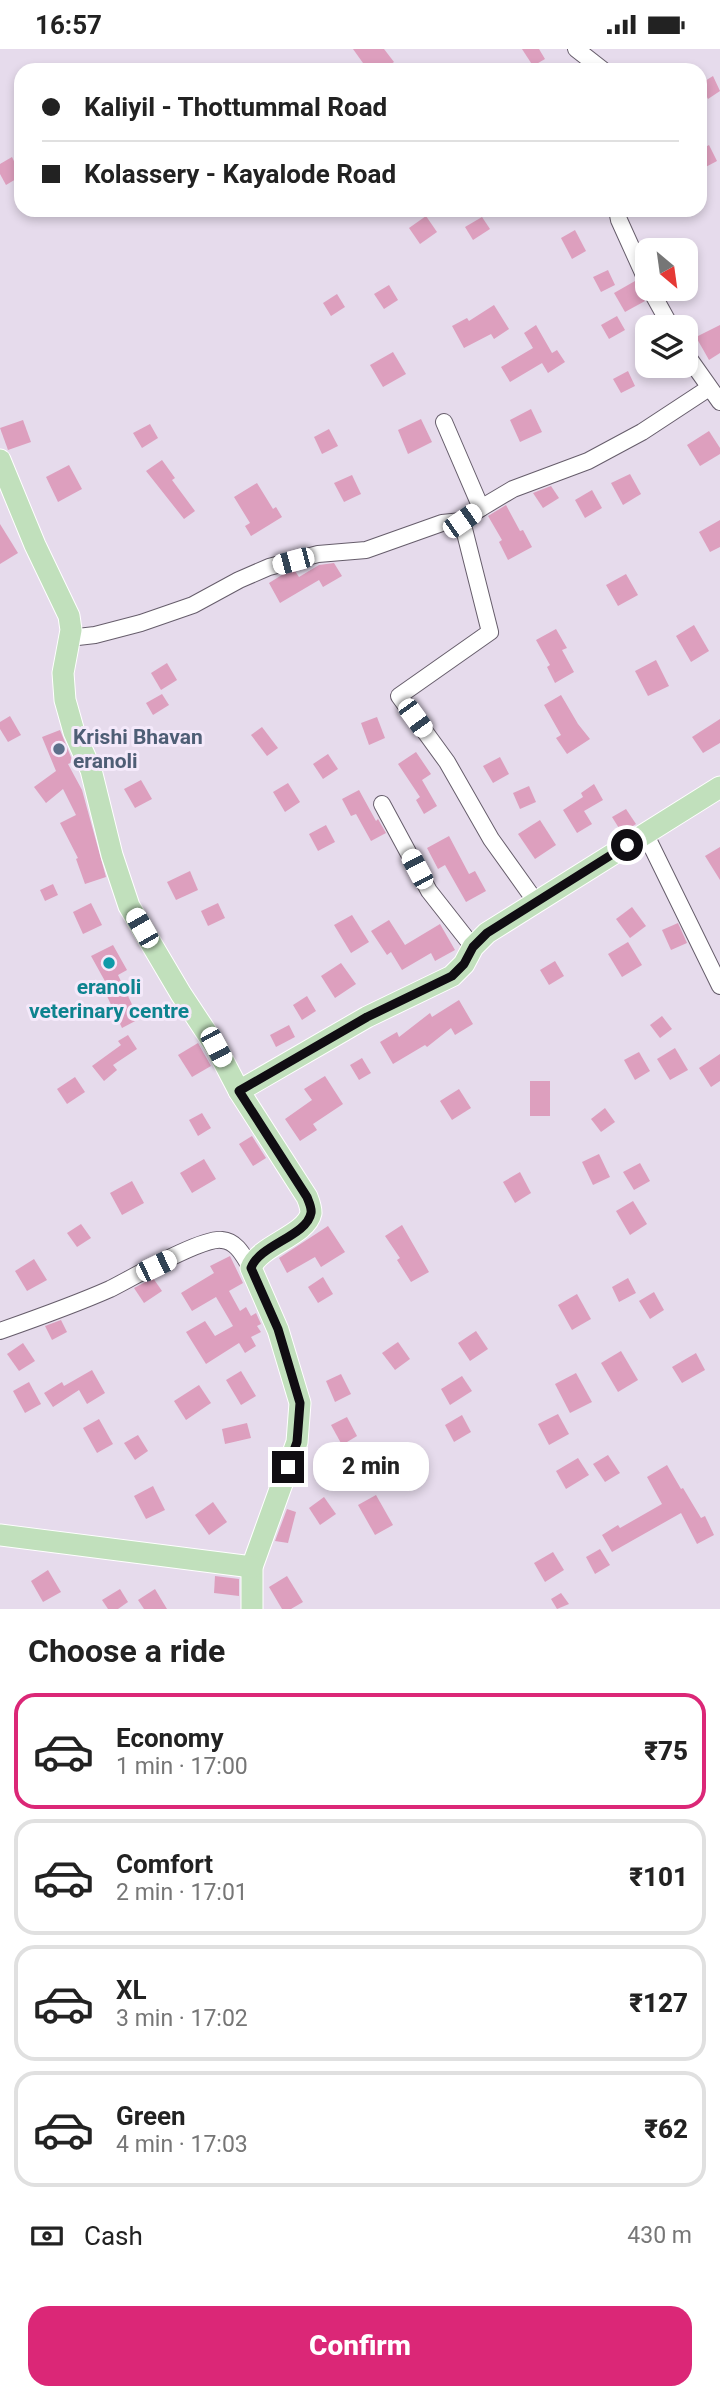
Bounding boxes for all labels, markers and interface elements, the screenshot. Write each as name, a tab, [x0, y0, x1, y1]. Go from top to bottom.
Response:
text: 16:57	[35, 10, 102, 40]
text: Kaliyil - Thottummal Road	[84, 92, 387, 122]
text: Kolassery - Kayalode Road	[84, 159, 396, 189]
north arrow	[635, 238, 698, 301]
map controls	[635, 238, 698, 378]
button: layers	[635, 315, 698, 378]
car	[439, 500, 486, 542]
car	[270, 545, 317, 577]
car	[395, 695, 436, 741]
place label: Krishi Bhavan eranoli	[73, 725, 203, 773]
marker: Krishi Bhavan eranoli	[51, 741, 67, 757]
route start	[611, 829, 643, 861]
car	[398, 846, 437, 892]
car	[123, 905, 162, 951]
marker: eranoli veterinary centre	[101, 955, 117, 971]
place label: eranoli veterinary centre	[29, 975, 189, 1023]
car	[197, 1024, 236, 1070]
car	[133, 1247, 180, 1285]
callout: 2 min	[312, 1443, 428, 1491]
route end	[272, 1451, 304, 1483]
text: 2 min	[342, 1453, 400, 1480]
text: Choose a ride	[28, 1632, 225, 1670]
icon: car	[32, 1720, 95, 1783]
text: Economy	[116, 1723, 223, 1753]
text: ₹75	[644, 1736, 688, 1766]
text: 1 min · 17:00	[116, 1753, 248, 1780]
icon: car	[32, 1846, 95, 1909]
text: Comfort	[116, 1849, 213, 1879]
text: ₹101	[629, 1862, 688, 1892]
text: 2 min · 17:01	[116, 1879, 248, 1906]
icon: car	[32, 1972, 95, 2035]
text: XL	[116, 1975, 147, 2005]
text: ₹127	[629, 1988, 688, 2018]
text: 3 min · 17:02	[116, 2005, 248, 2032]
icon: car	[32, 2098, 95, 2161]
text: Green	[116, 2101, 186, 2131]
text: ₹62	[644, 2114, 688, 2144]
text: 4 min · 17:03	[116, 2131, 248, 2158]
icon: cash	[28, 2217, 66, 2255]
text: Cash	[84, 2221, 143, 2251]
text: 430 m	[627, 2222, 692, 2249]
button: Confirm	[28, 2306, 692, 2386]

